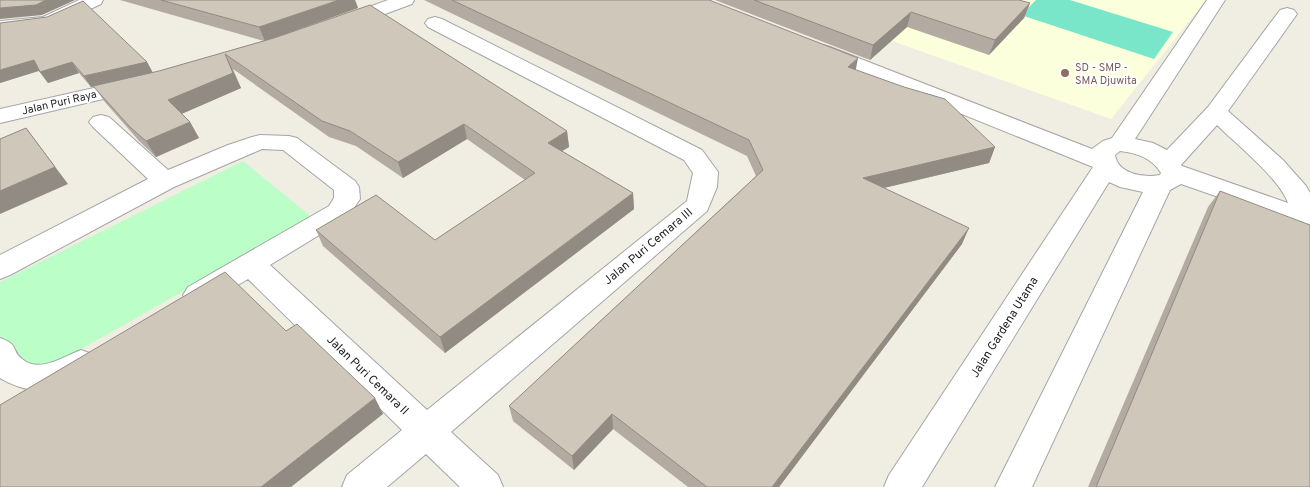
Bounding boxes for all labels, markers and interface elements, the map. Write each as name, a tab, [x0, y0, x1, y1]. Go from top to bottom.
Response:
place label: SD - SMP - SMA Djuwita	[1075, 61, 1137, 88]
marker: SD - SMP - SMA Djuwita	[1059, 67, 1071, 79]
street label: Jalan Puri Raya	[20, 88, 98, 118]
street label: Jalan Puri Cemara III	[601, 205, 696, 289]
street label: Jalan Gardena Utama	[967, 274, 1042, 381]
street label: Jalan Puri Cemara II	[323, 332, 412, 419]

